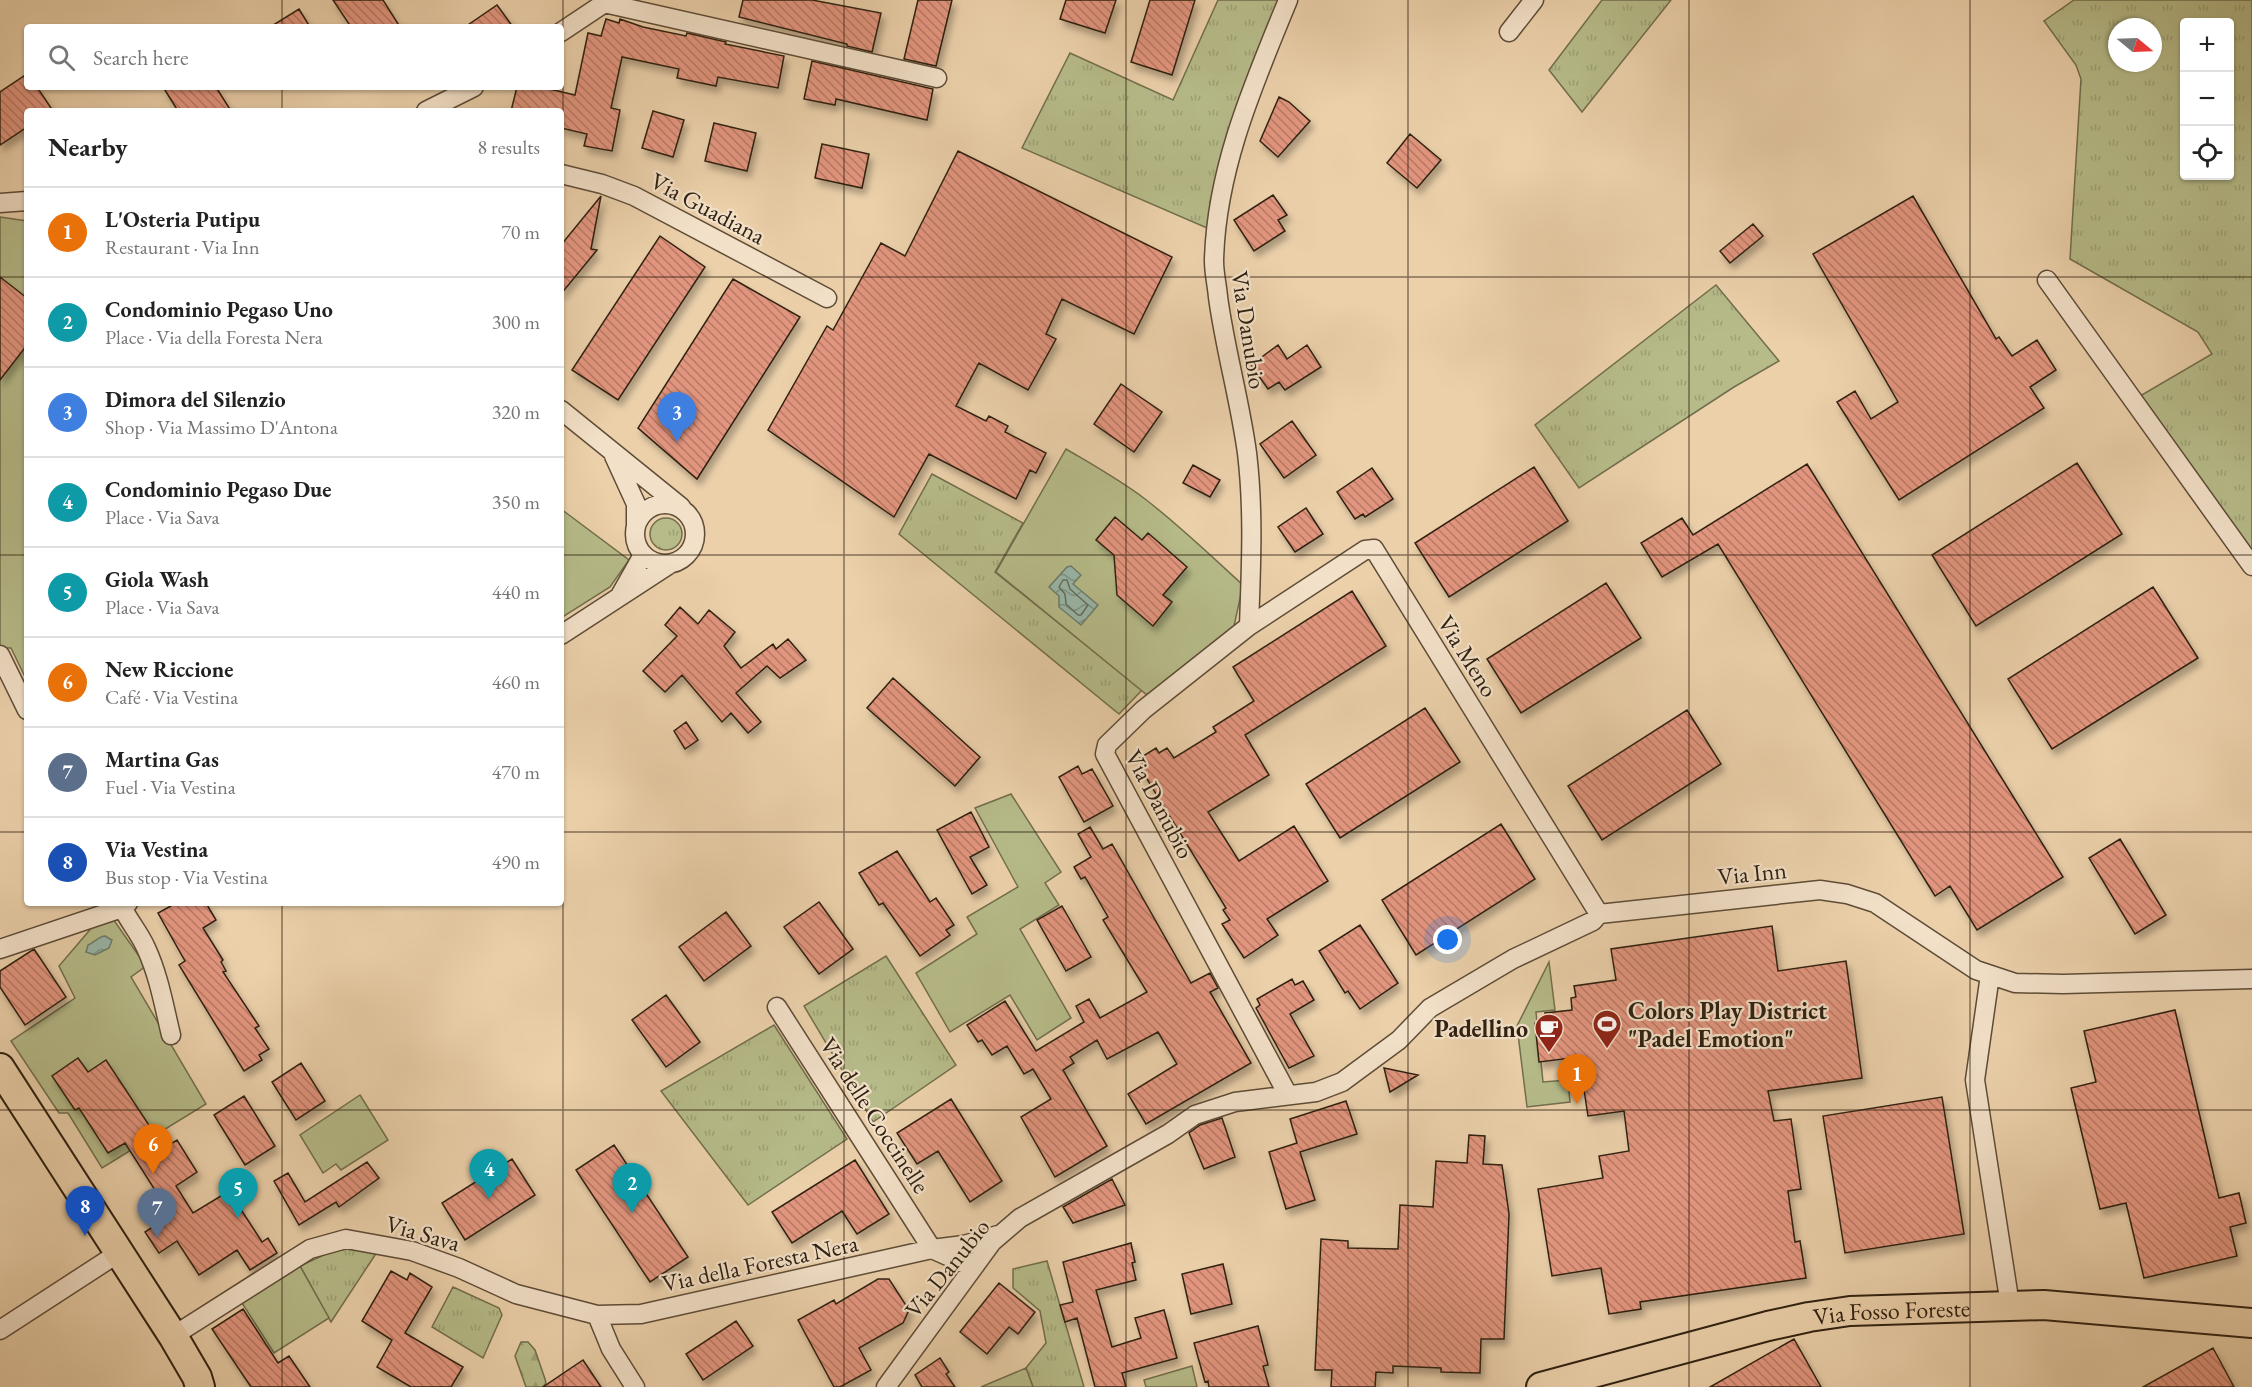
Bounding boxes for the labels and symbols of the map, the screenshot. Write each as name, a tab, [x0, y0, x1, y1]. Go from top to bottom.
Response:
north arrow	[2108, 18, 2162, 72]
street label: Via Guadiana	[645, 165, 771, 251]
street label: Via Danubio	[1224, 269, 1274, 391]
pin: 3	[658, 392, 696, 442]
street label: Via Meno	[1431, 609, 1505, 703]
street label: Via Danubio	[1118, 744, 1202, 864]
street label: Via Inn	[1716, 854, 1788, 892]
your location	[1433, 925, 1462, 954]
place label: Colors Play District "Padel Emotion"	[1628, 995, 1827, 1054]
sports icon: Colors Play District "Padel Emotion"	[1591, 1008, 1623, 1050]
cafe icon: Padellino	[1533, 1012, 1565, 1054]
place label: Padellino	[1434, 1013, 1528, 1044]
street label: Via delle Coccinelle	[813, 1031, 937, 1199]
pin: 1	[1558, 1054, 1596, 1104]
pin: 6	[134, 1124, 172, 1174]
pin: 4	[470, 1150, 508, 1199]
pin: 2	[612, 1164, 652, 1213]
pin: 5	[218, 1168, 258, 1218]
pin: 8	[66, 1186, 104, 1236]
pin: 7	[138, 1188, 176, 1238]
street label: Via Sava	[382, 1208, 464, 1258]
street label: Via Danubio	[897, 1212, 997, 1324]
street label: Via della Foresta Nera	[659, 1227, 861, 1299]
street label: Via Fosso Foreste	[1811, 1292, 1971, 1332]

